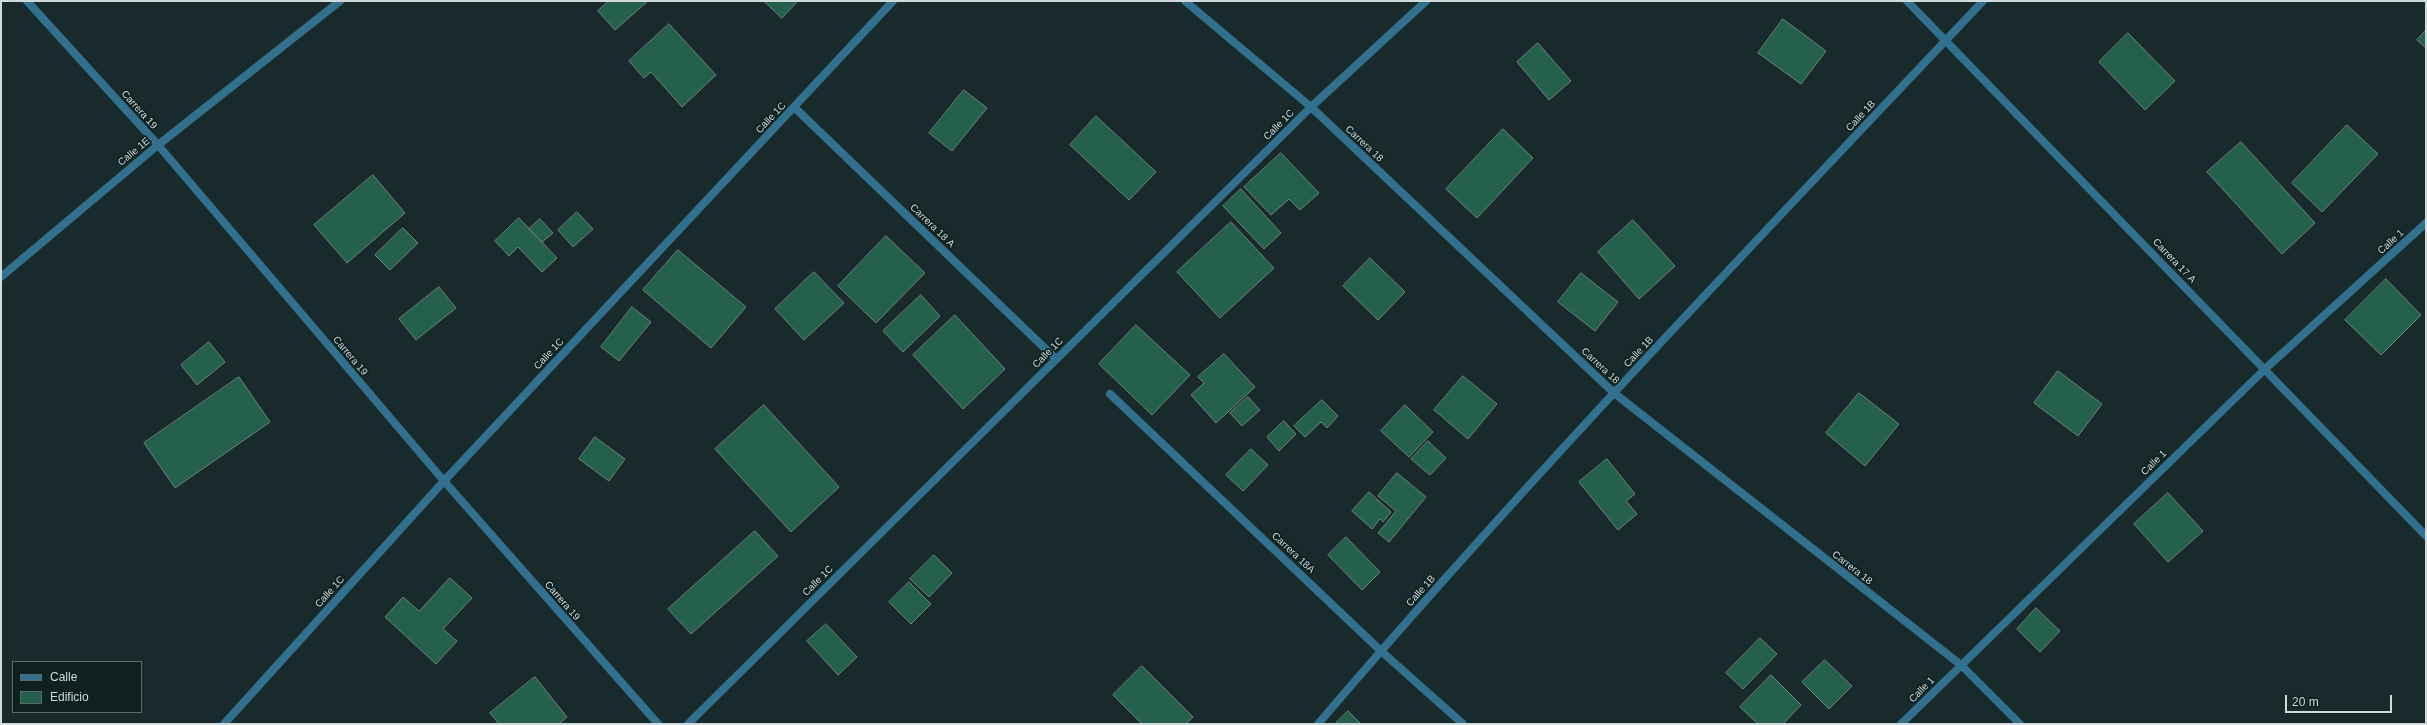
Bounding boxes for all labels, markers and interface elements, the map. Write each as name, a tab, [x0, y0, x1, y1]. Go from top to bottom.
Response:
street label: Carrera 19	[119, 88, 159, 132]
street label: Calle 1B	[1844, 98, 1878, 134]
street label: Calle 1C	[754, 100, 788, 136]
street label: Calle 1C	[1261, 107, 1297, 143]
street label: Carrera 18	[1342, 123, 1386, 165]
street label: Calle 1E	[116, 135, 152, 169]
street label: Carrera 18 A	[907, 202, 957, 250]
street label: Calle 1	[2375, 227, 2407, 257]
street label: Carrera 17 A	[2150, 236, 2198, 286]
street label: Carrera 19	[330, 334, 370, 378]
street label: Calle 1B	[1622, 334, 1656, 370]
street label: Calle 1C	[1030, 335, 1066, 371]
street label: Calle 1C	[532, 336, 566, 372]
street label: Carrera 18	[1578, 345, 1622, 387]
street label: Calle 1	[2139, 448, 2169, 478]
street label: Carrera 18A	[1269, 530, 1317, 576]
street label: Carrera 18	[1829, 549, 1875, 587]
street label: Calle 1C	[800, 563, 836, 599]
street label: Calle 1B	[1404, 573, 1438, 609]
street label: Calle 1C	[313, 574, 347, 610]
street label: Carrera 19	[542, 579, 582, 623]
legend	[12, 661, 142, 713]
text: Calle	[50, 670, 77, 684]
street label: Calle 1	[1907, 675, 1937, 705]
scale bar	[2287, 687, 2394, 713]
text: Edificio	[50, 690, 89, 704]
text: 20 m	[2292, 695, 2319, 709]

